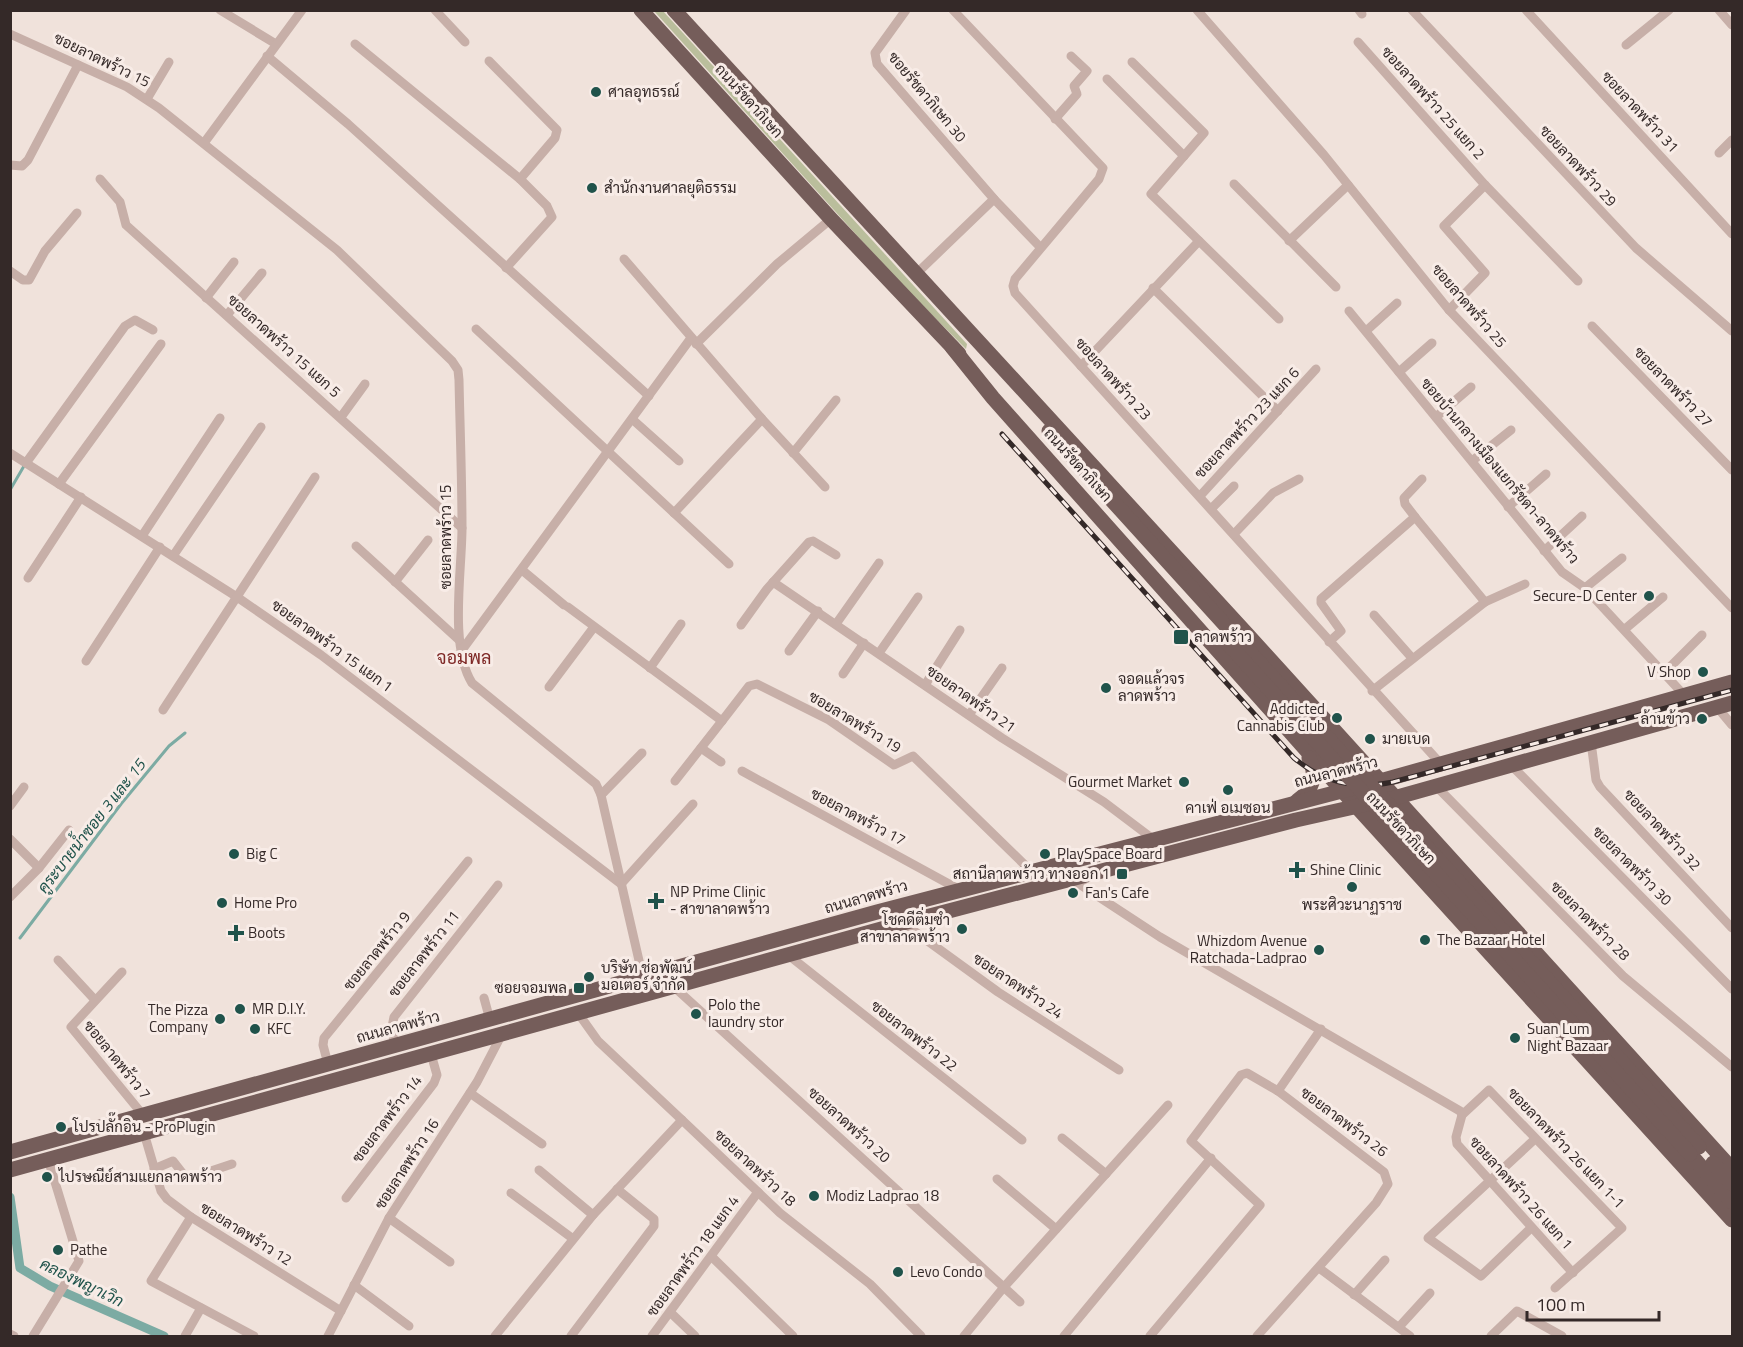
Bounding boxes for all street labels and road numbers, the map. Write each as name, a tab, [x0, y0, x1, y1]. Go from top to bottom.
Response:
street label: ซอยลาดพร้าว 15	[50, 26, 154, 93]
street label: ซอยลาดพร้าว 25 แยก 2	[1376, 41, 1491, 164]
street label: ซอยรัชดาภิเษก 30	[883, 46, 972, 147]
street label: ถนนรัชดาภิเษก	[710, 58, 789, 143]
street label: ซอยลาดพร้าว 31	[1596, 66, 1684, 158]
street label: ซอยลาดพร้าว 29	[1534, 120, 1622, 212]
street label: ซอยลาดพร้าว 25	[1426, 259, 1512, 353]
street label: ซอยลาดพร้าว 15 แยก 5	[223, 288, 346, 403]
street label: ซอยลาดพร้าว 23	[1070, 332, 1157, 425]
street label: ซอยลาดพร้าว 27	[1629, 341, 1718, 432]
street label: ซอยลาดพร้าว 23 แยก 6	[1189, 362, 1305, 484]
street label: ซอยบ้านกลางเมืองแยกรัชดา-ลาดพร้าว	[1415, 373, 1585, 569]
street label: ถนนรัชดาภิเษก	[1039, 422, 1118, 507]
street label: ซอยลาดพร้าว 15	[434, 485, 457, 589]
street label: ซอยลาดพร้าว 15 แยก 1	[267, 594, 398, 698]
street label: ซอยลาดพร้าว 21	[922, 659, 1021, 738]
street label: ซอยลาดพร้าว 19	[805, 685, 906, 758]
street label: ถนนลาดพร้าว	[1292, 750, 1380, 793]
street label: ซอยลาดพร้าว 17	[807, 782, 910, 851]
street label: ซอยลาดพร้าว 32	[1618, 784, 1706, 876]
street label: ถนนรัชดาภิเษก	[1361, 786, 1441, 870]
street label: ซอยลาดพร้าว 30	[1587, 821, 1677, 911]
street label: ถนนลาดพร้าว	[822, 874, 910, 919]
street label: ซอยลาดพร้าว 28	[1545, 876, 1635, 966]
street label: ซอยลาดพร้าว 11	[382, 905, 465, 1002]
street label: ซอยลาดพร้าว 9	[337, 906, 416, 995]
street label: ซอยลาดพร้าว 24	[968, 947, 1068, 1024]
street label: ซอยลาดพร้าว 22	[866, 994, 963, 1077]
street label: ถนนลาดพร้าว	[354, 1004, 442, 1049]
street label: ซอยลาดพร้าว 7	[78, 1015, 157, 1104]
street label: ซอยลาดพร้าว 14	[346, 1070, 427, 1167]
street label: ซอยลาดพร้าว 20	[803, 1081, 896, 1168]
street label: ซอยลาดพร้าว 26	[1296, 1081, 1393, 1162]
street label: ซอยลาดพร้าว 26 แยก 1-1	[1504, 1084, 1628, 1212]
street label: ซอยลาดพร้าว 16	[368, 1114, 445, 1214]
street label: ซอยลาดพร้าว 18	[709, 1124, 801, 1212]
street label: ซอยลาดพร้าว 26 แยก 1	[1466, 1133, 1576, 1253]
street label: ซอยลาดพร้าว 18 แยก 4	[641, 1190, 745, 1321]
street label: ซอยลาดพร้าว 12	[196, 1196, 297, 1271]

